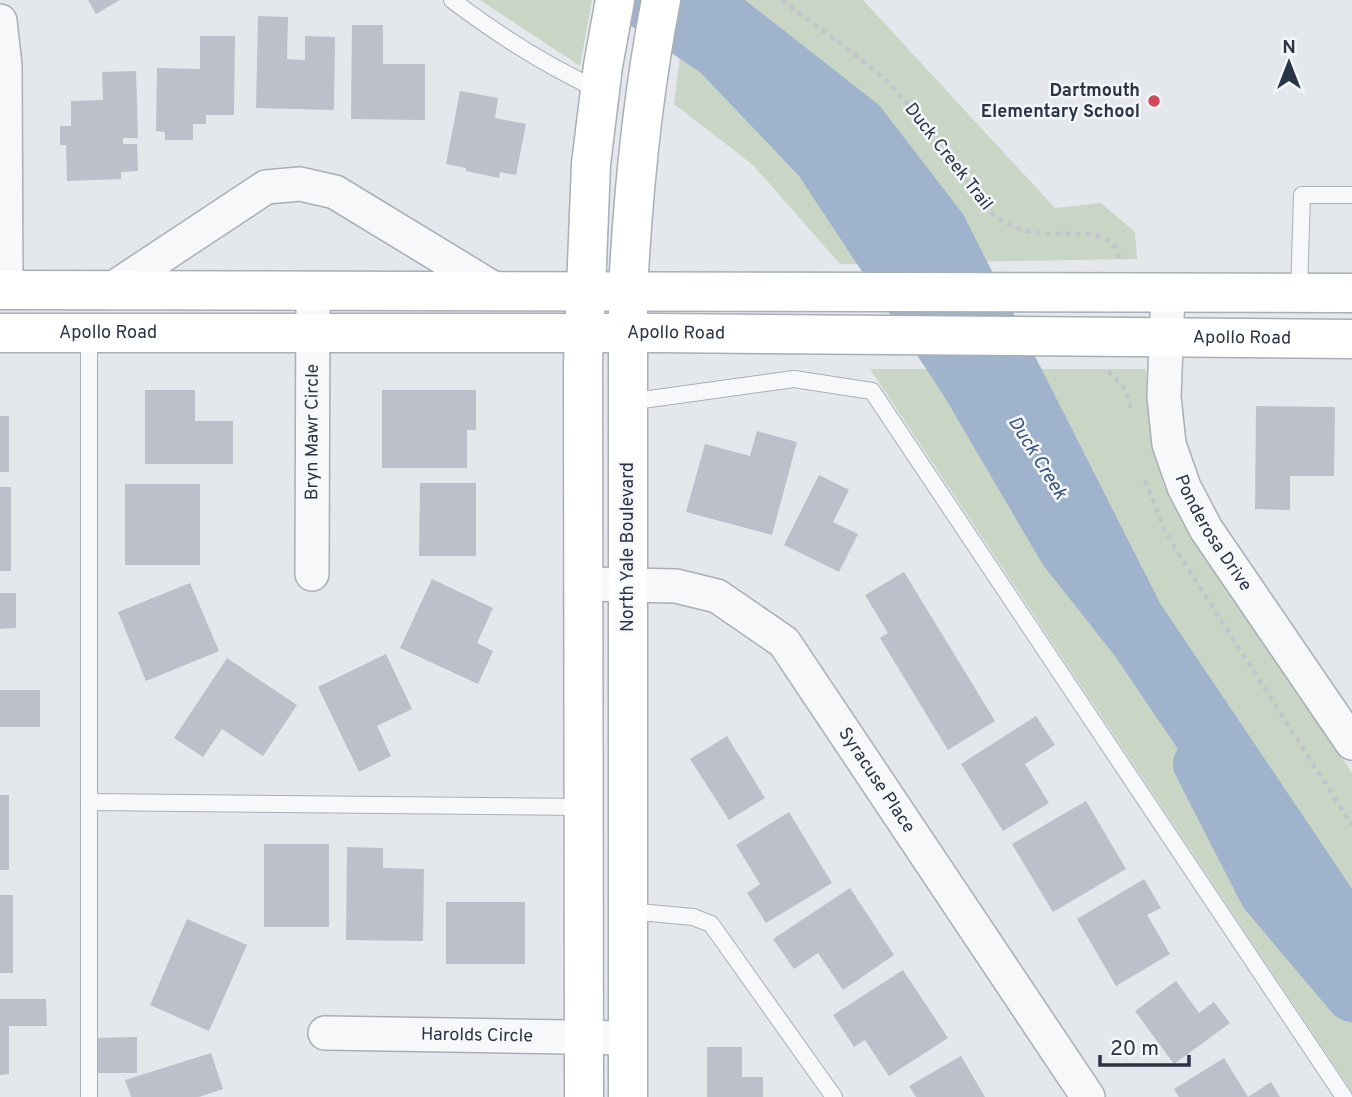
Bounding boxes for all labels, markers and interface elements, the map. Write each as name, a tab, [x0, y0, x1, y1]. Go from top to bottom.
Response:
north arrow	[1254, 28, 1324, 98]
text: N	[1282, 36, 1296, 60]
place label: Dartmouth Elementary School	[981, 80, 1140, 124]
marker: Dartmouth Elementary School	[1146, 93, 1162, 109]
street label: Duck Creek Trail	[899, 99, 997, 215]
street label: Apollo Road	[59, 322, 157, 345]
street label: Apollo Road	[627, 322, 725, 345]
street label: Apollo Road	[1193, 326, 1291, 350]
street label: Bryn Mawr Circle	[301, 364, 324, 500]
water label: Duck Creek	[1002, 412, 1072, 504]
street label: North Yale Boulevard	[617, 462, 640, 632]
street label: Ponderosa Drive	[1169, 472, 1257, 596]
street label: Syracuse Place	[833, 723, 920, 838]
street label: Harolds Circle	[421, 1023, 533, 1048]
scale bar	[1100, 1024, 1189, 1068]
text: 20 m	[1110, 1036, 1159, 1063]

